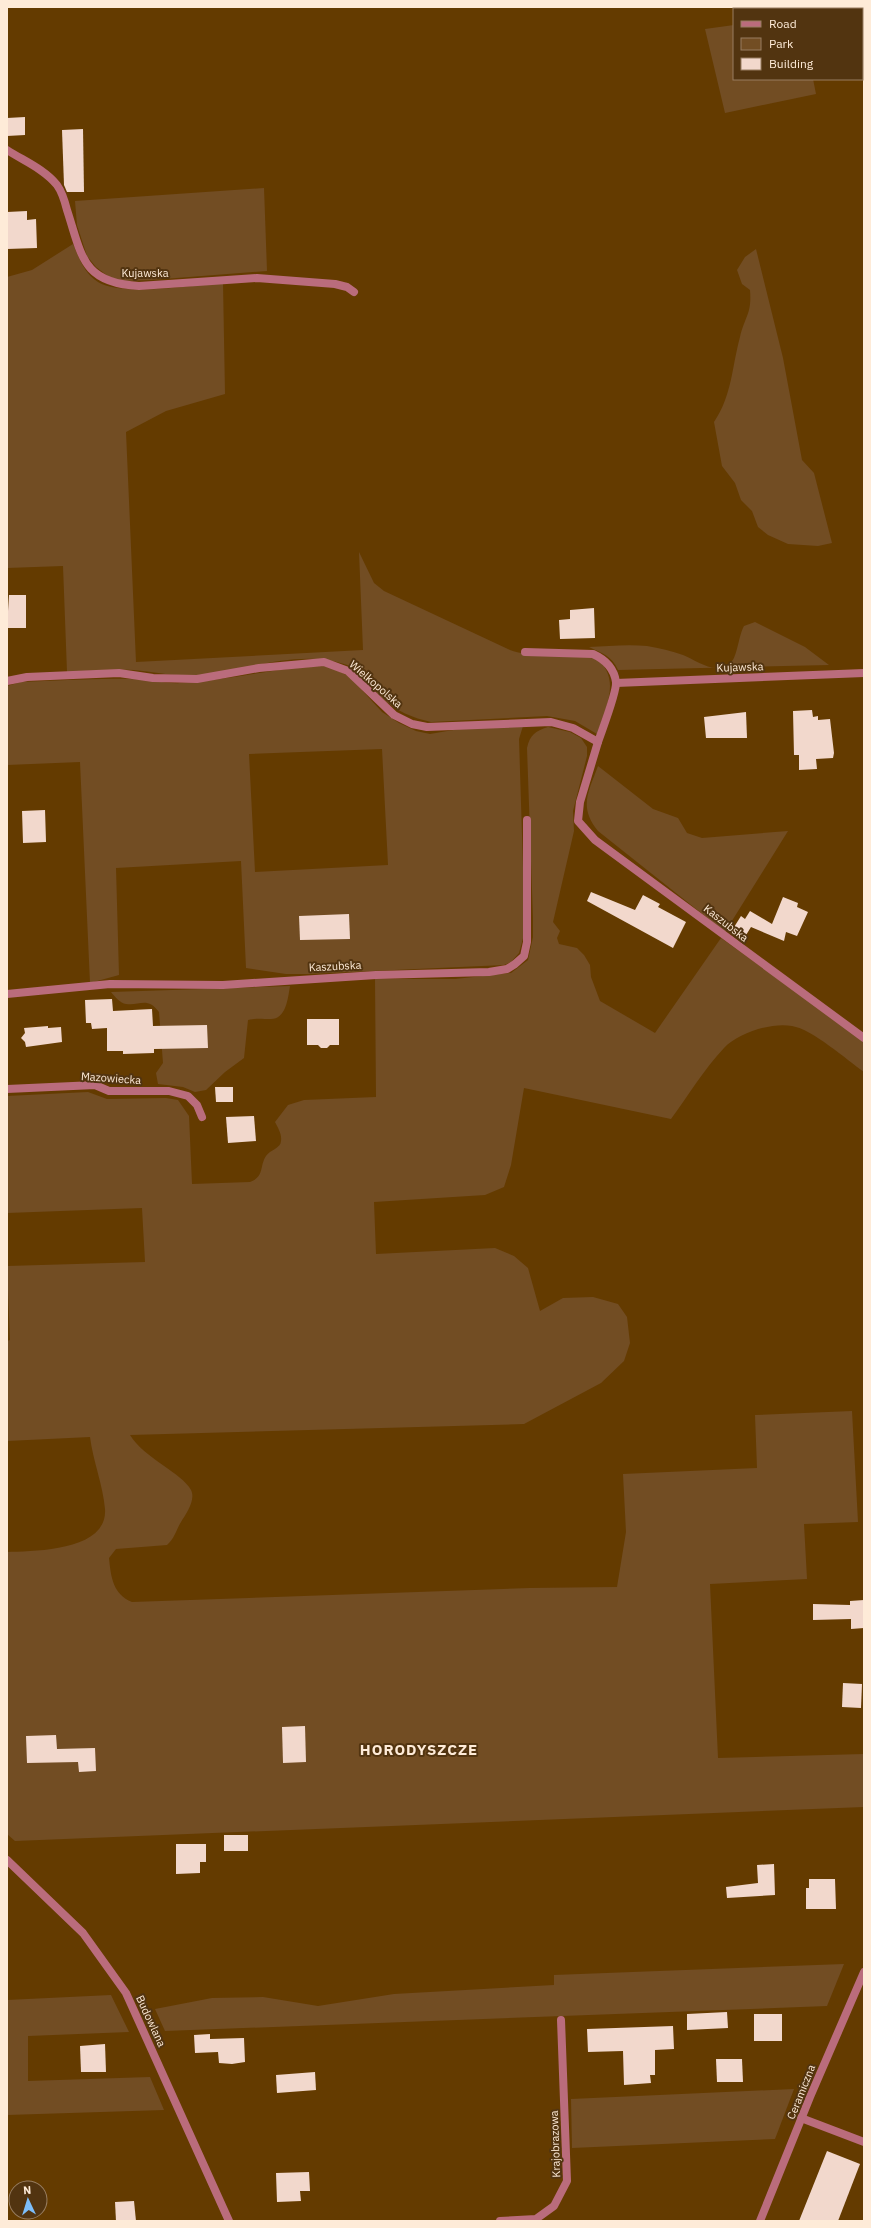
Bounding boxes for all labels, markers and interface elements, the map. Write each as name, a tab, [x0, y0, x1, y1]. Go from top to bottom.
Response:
legend	[733, 8, 863, 80]
text: Road	[769, 16, 797, 31]
text: Park	[769, 36, 794, 51]
text: Building	[769, 56, 814, 71]
street label: Kujawska	[121, 266, 169, 280]
street label: Wielkopolska	[347, 657, 406, 711]
street label: Kujawska	[716, 659, 764, 675]
street label: Kaszubska	[701, 901, 751, 945]
street label: Kaszubska	[308, 958, 362, 974]
street label: Mazowiecka	[80, 1069, 142, 1087]
district label: HORODYSZCZE	[360, 1740, 478, 1759]
street label: Budowlana	[133, 1993, 169, 2049]
street label: Ceramiczna	[784, 2062, 818, 2121]
street label: Krajobrazowa	[547, 2110, 563, 2178]
north arrow	[8, 2180, 48, 2220]
text: N	[23, 2183, 32, 2197]

